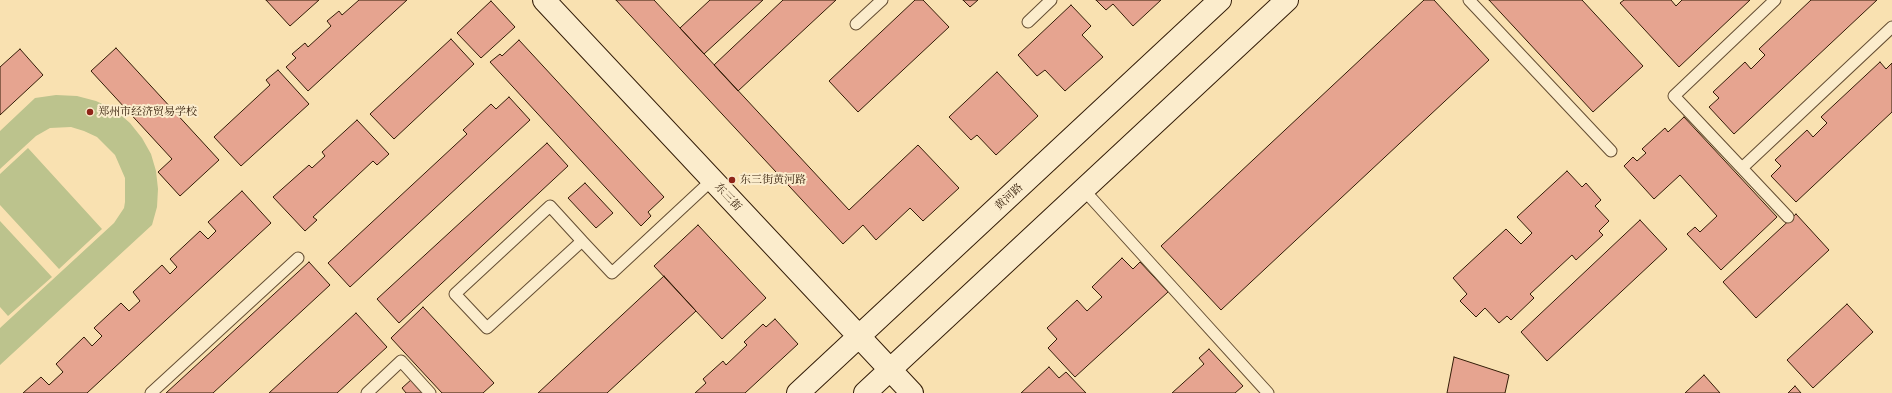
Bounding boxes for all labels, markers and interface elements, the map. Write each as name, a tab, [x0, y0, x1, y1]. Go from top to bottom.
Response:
place label: 郑州市经济贸易学校	[98, 105, 197, 119]
marker: 郑州市经济贸易学校	[85, 107, 95, 117]
place label: 东三街黄河路	[740, 173, 806, 187]
marker: 东三街黄河路	[727, 175, 737, 185]
street label: 东三街	[712, 180, 744, 214]
street label: 黄河路	[992, 181, 1026, 213]

